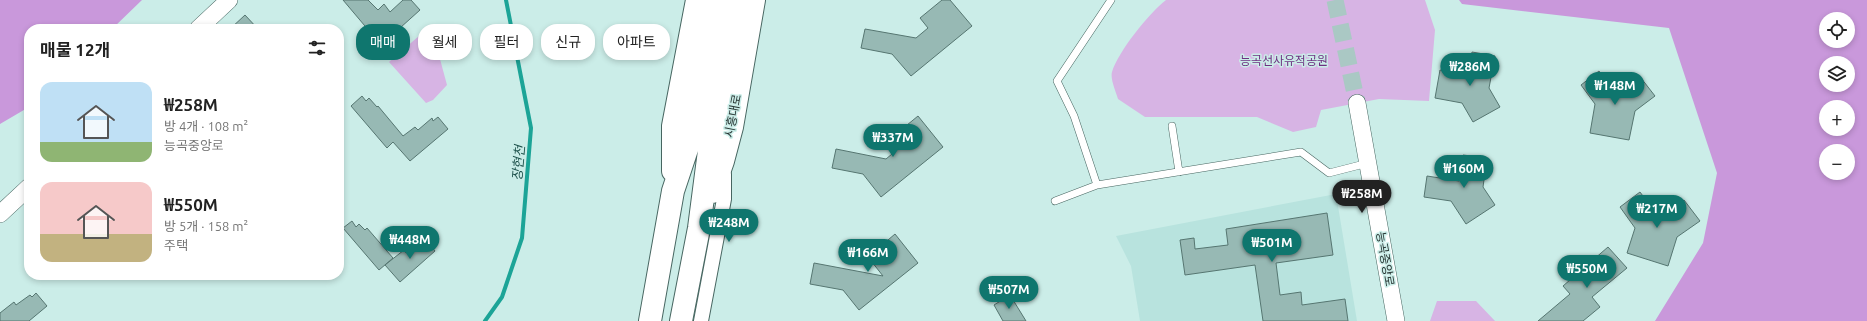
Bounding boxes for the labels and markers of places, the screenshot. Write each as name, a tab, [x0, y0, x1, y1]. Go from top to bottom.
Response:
pin: ₩286M	[1442, 53, 1498, 87]
pin: ₩148M	[1587, 72, 1643, 106]
pin: ₩337M	[865, 124, 921, 158]
pin: ₩160M	[1436, 155, 1492, 189]
pin: ₩258M	[1334, 180, 1390, 214]
pin: ₩217M	[1629, 195, 1685, 229]
pin: ₩248M	[701, 209, 757, 243]
pin: ₩448M	[382, 226, 438, 260]
pin: ₩501M	[1244, 229, 1300, 263]
pin: ₩166M	[840, 239, 896, 273]
pin: ₩550M	[1559, 255, 1615, 289]
pin: ₩507M	[981, 276, 1037, 310]

